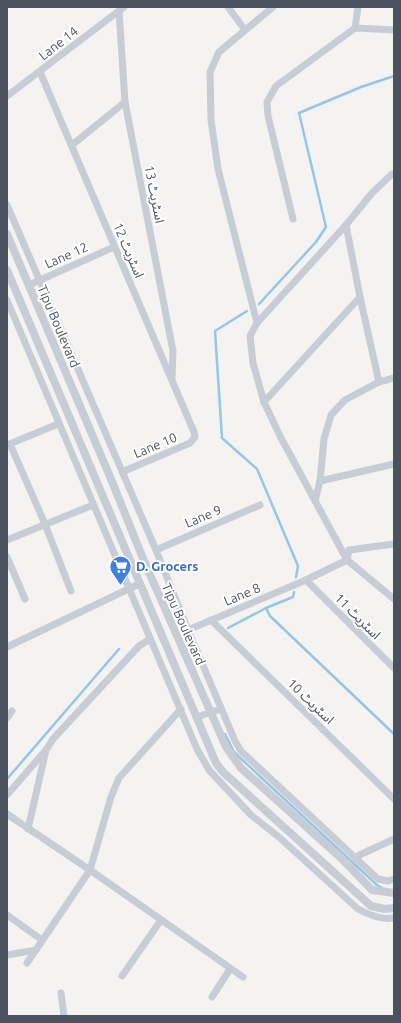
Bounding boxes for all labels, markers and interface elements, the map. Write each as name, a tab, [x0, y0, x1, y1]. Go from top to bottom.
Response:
street label: Lane 14	[36, 23, 80, 63]
street label: اسٹریٹ 13	[141, 164, 167, 224]
street label: اسٹریٹ 12	[110, 220, 147, 280]
street label: Lane 12	[42, 239, 90, 271]
street label: Tipu Boulevard	[35, 283, 83, 369]
street label: Lane 10	[131, 430, 179, 460]
street label: Lane 9	[183, 502, 223, 530]
supermarket icon: D. Grocers	[107, 553, 133, 586]
place label: D. Grocers	[136, 559, 198, 573]
street label: Lane 8	[222, 580, 262, 608]
street label: Tipu Boulevard	[160, 581, 208, 667]
street label: اسٹریٹ 11	[332, 590, 384, 642]
street label: اسٹریٹ 10	[284, 676, 337, 727]

